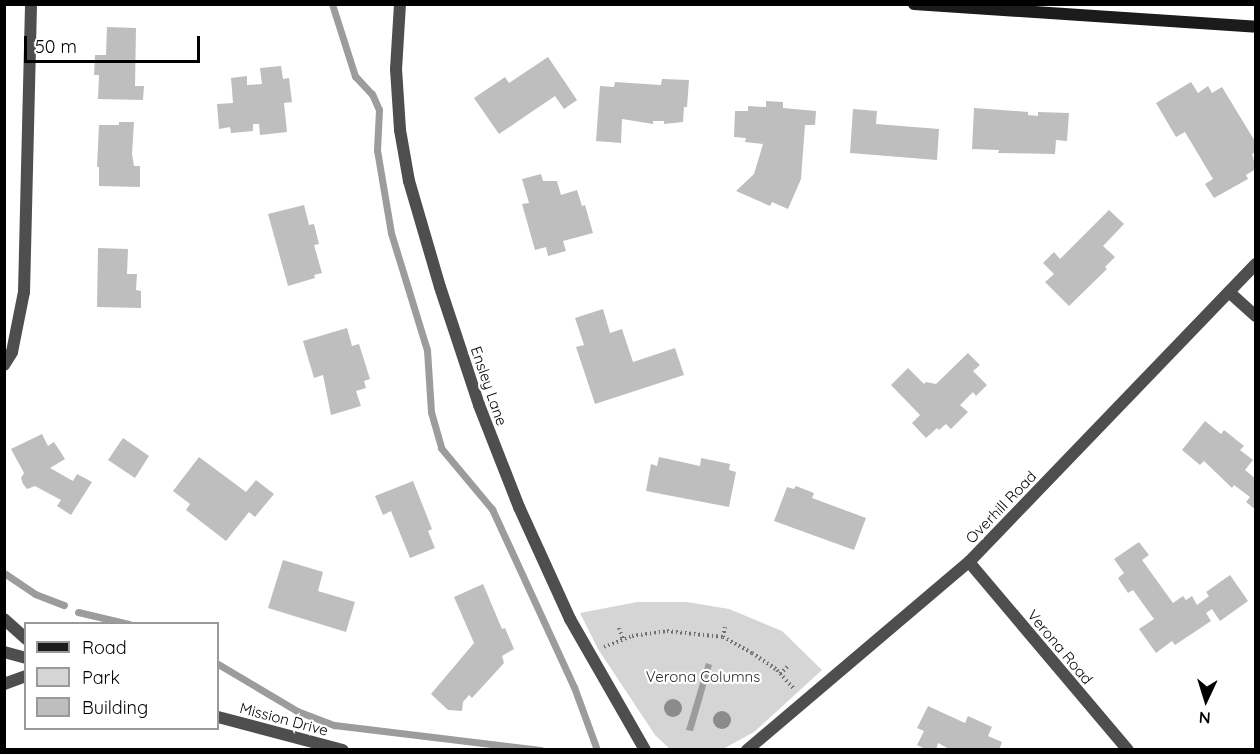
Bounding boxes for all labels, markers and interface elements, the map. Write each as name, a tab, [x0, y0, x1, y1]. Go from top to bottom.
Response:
scale bar	[27, 24, 202, 62]
text: 50 m	[35, 35, 77, 58]
street label: Ensley Lane	[467, 344, 511, 428]
street label: Overhill Road	[962, 467, 1040, 547]
street label: Verona Road	[1024, 606, 1096, 688]
legend	[24, 622, 219, 730]
text: Road	[82, 636, 127, 659]
text: Park	[82, 666, 120, 689]
park label: Verona Columns	[646, 668, 760, 686]
north arrow	[1176, 670, 1236, 730]
text: Building	[82, 696, 148, 719]
street label: Mission Drive	[238, 699, 330, 739]
text: N	[1198, 708, 1211, 728]

